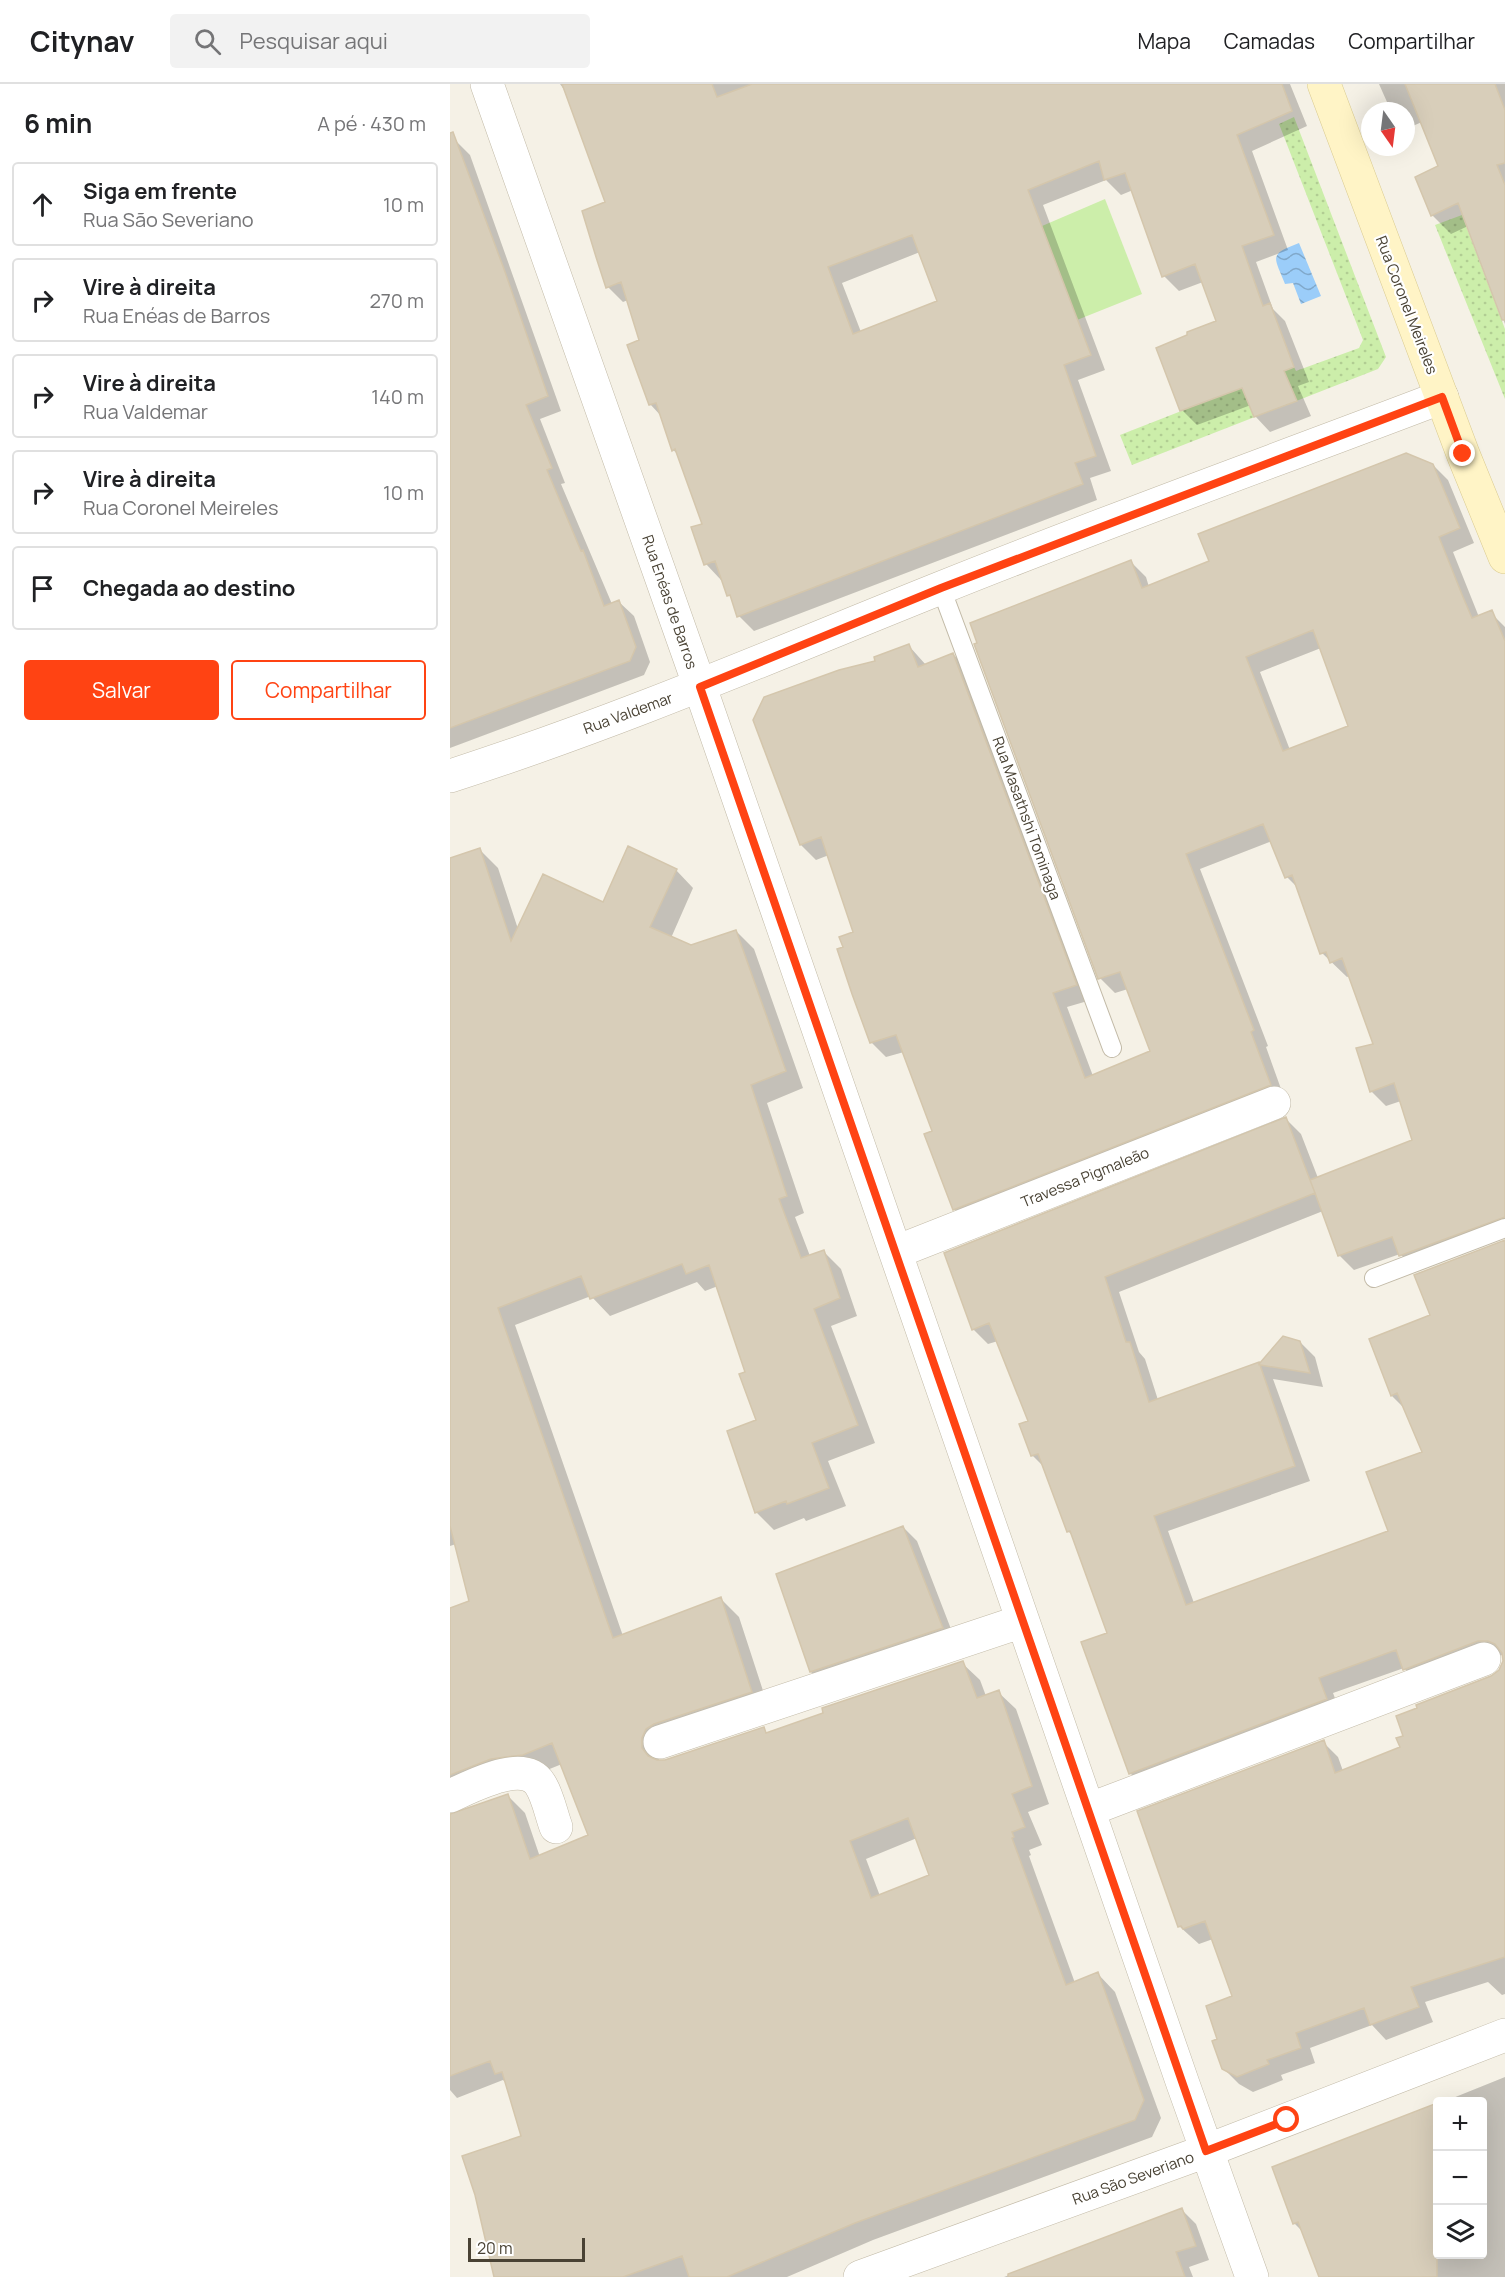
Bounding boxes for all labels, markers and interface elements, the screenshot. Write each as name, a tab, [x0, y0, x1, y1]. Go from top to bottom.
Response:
search box	[170, 14, 590, 68]
text: Citynav	[30, 22, 134, 60]
icon: search	[191, 25, 224, 58]
text: Pesquisar aqui	[239, 26, 388, 56]
text: Mapa	[1137, 27, 1191, 55]
text: Camadas	[1224, 27, 1315, 55]
text: Compartilhar	[1348, 27, 1475, 55]
north arrow	[1361, 102, 1415, 156]
text: 6 min	[24, 105, 92, 141]
text: A pé · 430 m	[317, 110, 426, 137]
text: Siga em frente	[83, 176, 237, 206]
icon: ahead	[26, 188, 59, 221]
text: 10 m	[383, 191, 424, 218]
text: Rua São Severiano	[83, 206, 254, 233]
street label: Rua Coronel Meireles	[1371, 233, 1443, 377]
text: Vire à direita	[83, 272, 216, 302]
icon: right	[26, 284, 59, 317]
text: 270 m	[369, 287, 424, 314]
text: Rua Enéas de Barros	[83, 302, 270, 329]
text: Vire à direita	[83, 368, 216, 398]
icon: right	[26, 380, 59, 413]
text: 140 m	[371, 383, 424, 410]
text: Rua Valdemar	[83, 398, 208, 425]
route end	[1449, 440, 1475, 466]
text: Vire à direita	[83, 464, 216, 494]
icon: right	[26, 476, 59, 509]
text: 10 m	[383, 479, 424, 506]
text: Rua Coronel Meireles	[83, 494, 278, 521]
street label: Rua Enéas de Barros	[637, 532, 703, 672]
icon: arrive	[26, 572, 59, 605]
text: Chegada ao destino	[83, 573, 295, 603]
button: Salvar	[24, 660, 219, 720]
button: Compartilhar	[231, 660, 426, 720]
street label: Rua Valdemar	[580, 687, 676, 739]
street label: Rua Masathshi Tominaga	[988, 733, 1066, 903]
street label: Travessa Pigmaleão	[1018, 1142, 1152, 1212]
map controls	[1433, 2097, 1487, 2259]
button: +	[1433, 2097, 1487, 2151]
route start	[1273, 2106, 1299, 2132]
street label: Rua São Severiano	[1069, 2146, 1197, 2210]
button: −	[1433, 2151, 1487, 2205]
button: layers	[1433, 2205, 1487, 2259]
scale bar	[468, 2235, 585, 2262]
text: 20 m	[477, 2237, 513, 2259]

